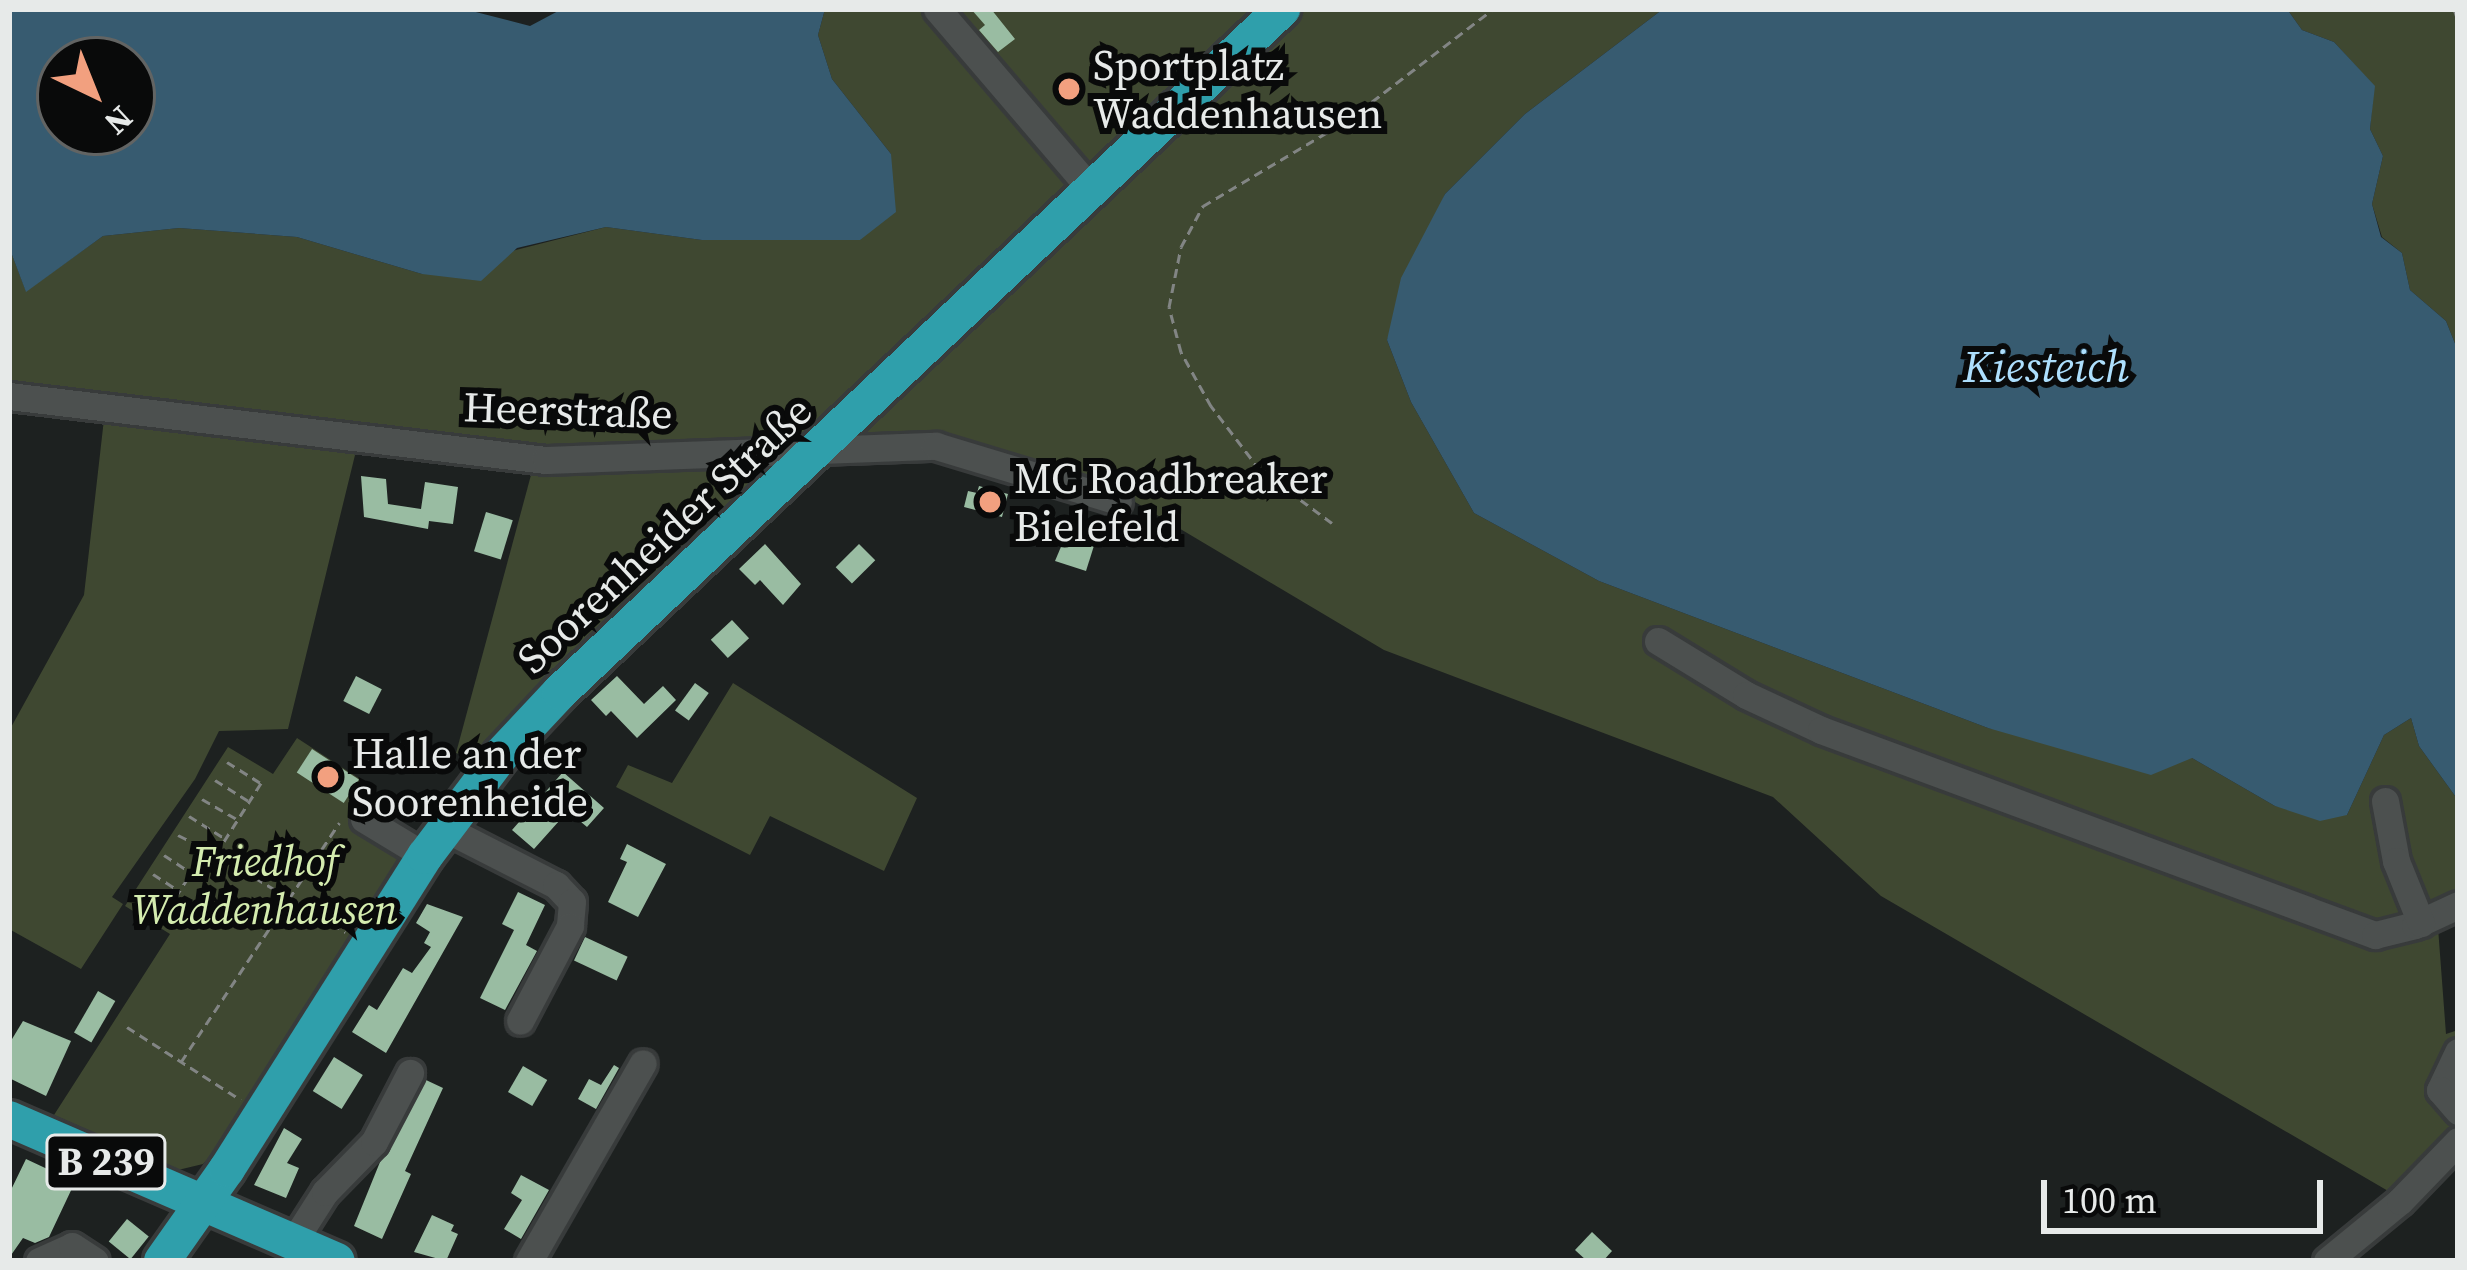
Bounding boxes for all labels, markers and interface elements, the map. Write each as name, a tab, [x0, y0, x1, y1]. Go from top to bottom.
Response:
north arrow	[36, 36, 156, 156]
place label: Sportplatz Waddenhausen	[1093, 40, 1383, 138]
marker: Sportplatz Waddenhausen	[1056, 76, 1082, 102]
text: N	[95, 96, 143, 145]
water label: Kiesteich	[1963, 340, 2129, 394]
street label: Heerstraße	[463, 381, 673, 439]
street label: Soorenheider Straße	[507, 385, 821, 683]
place label: MC Roadbreaker Bielefeld	[1014, 453, 1328, 552]
marker: MC Roadbreaker Bielefeld	[977, 489, 1003, 515]
place label: Halle an der Soorenheide	[352, 728, 588, 826]
marker: Halle an der Soorenheide	[315, 764, 341, 790]
park label: Friedhof Waddenhausen	[132, 836, 398, 934]
road number: B 239	[43, 1129, 169, 1195]
scale bar	[2047, 1156, 2329, 1230]
text: 100 m	[2062, 1176, 2157, 1225]

